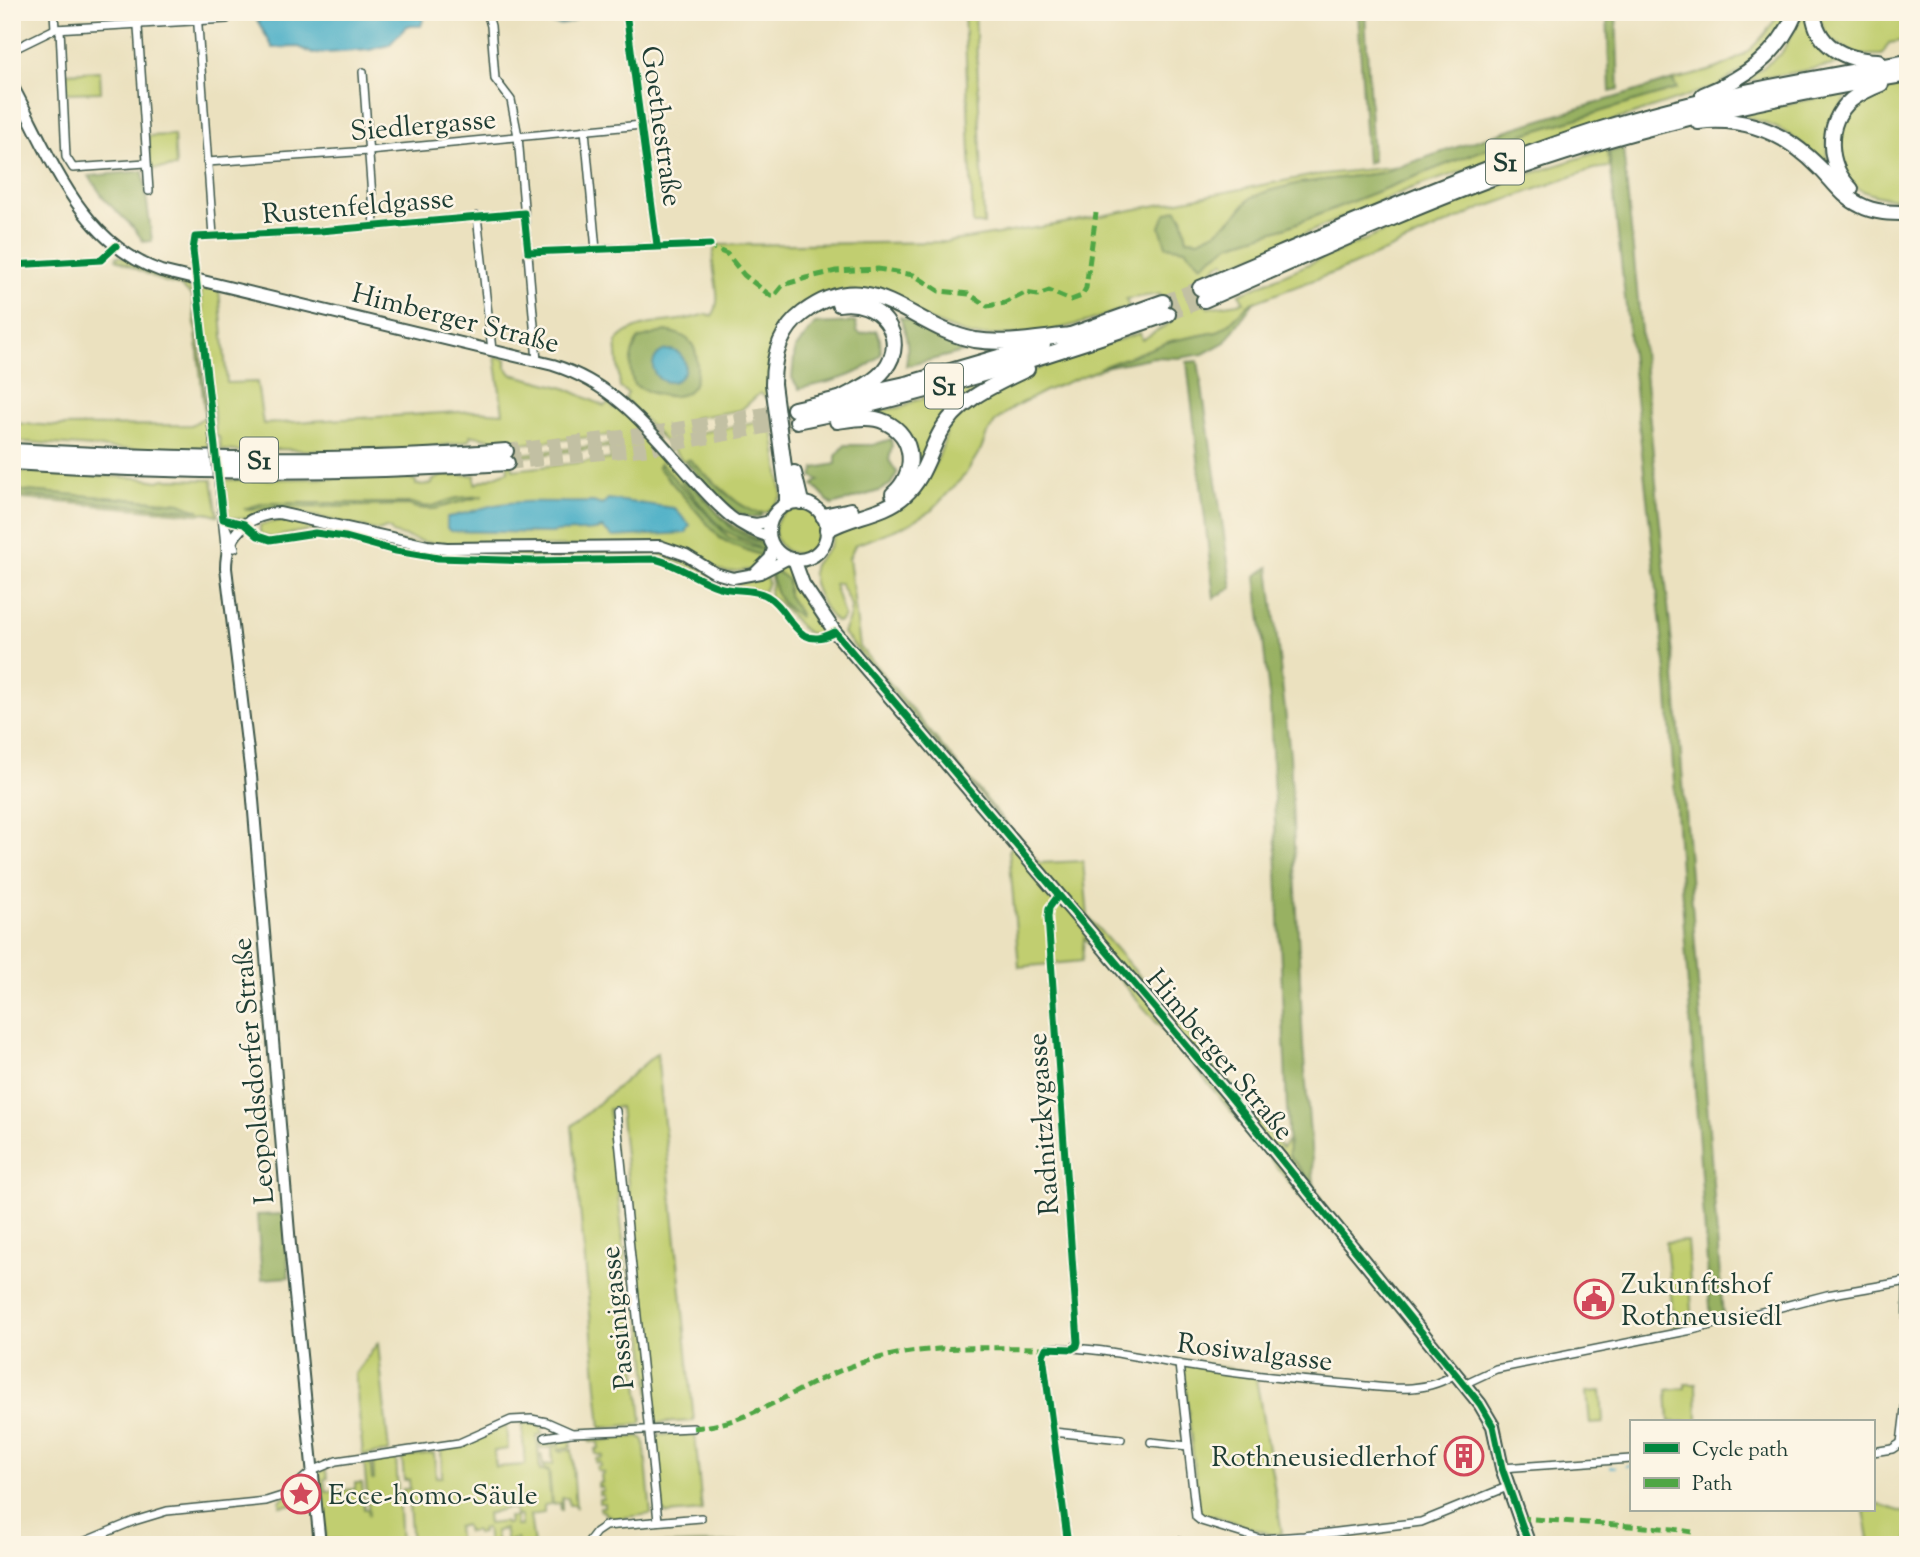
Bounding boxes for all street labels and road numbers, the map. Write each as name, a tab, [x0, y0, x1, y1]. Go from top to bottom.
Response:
street label: Goethestraße	[629, 44, 691, 209]
street label: Siedlergasse	[349, 101, 498, 153]
road number: S1	[1486, 140, 1524, 184]
street label: Rustenfeldgasse	[261, 180, 456, 236]
street label: Himberger Straße	[347, 275, 563, 365]
road number: S1	[925, 364, 963, 408]
road number: S1	[240, 437, 278, 482]
street label: Leopoldsdorfer Straße	[223, 936, 287, 1206]
street label: Himberger Straße	[1135, 962, 1302, 1150]
street label: Radnitzkygasse	[1019, 1031, 1071, 1216]
street label: Passinigasse	[592, 1244, 646, 1392]
street label: Rosiwalgasse	[1175, 1325, 1335, 1383]

